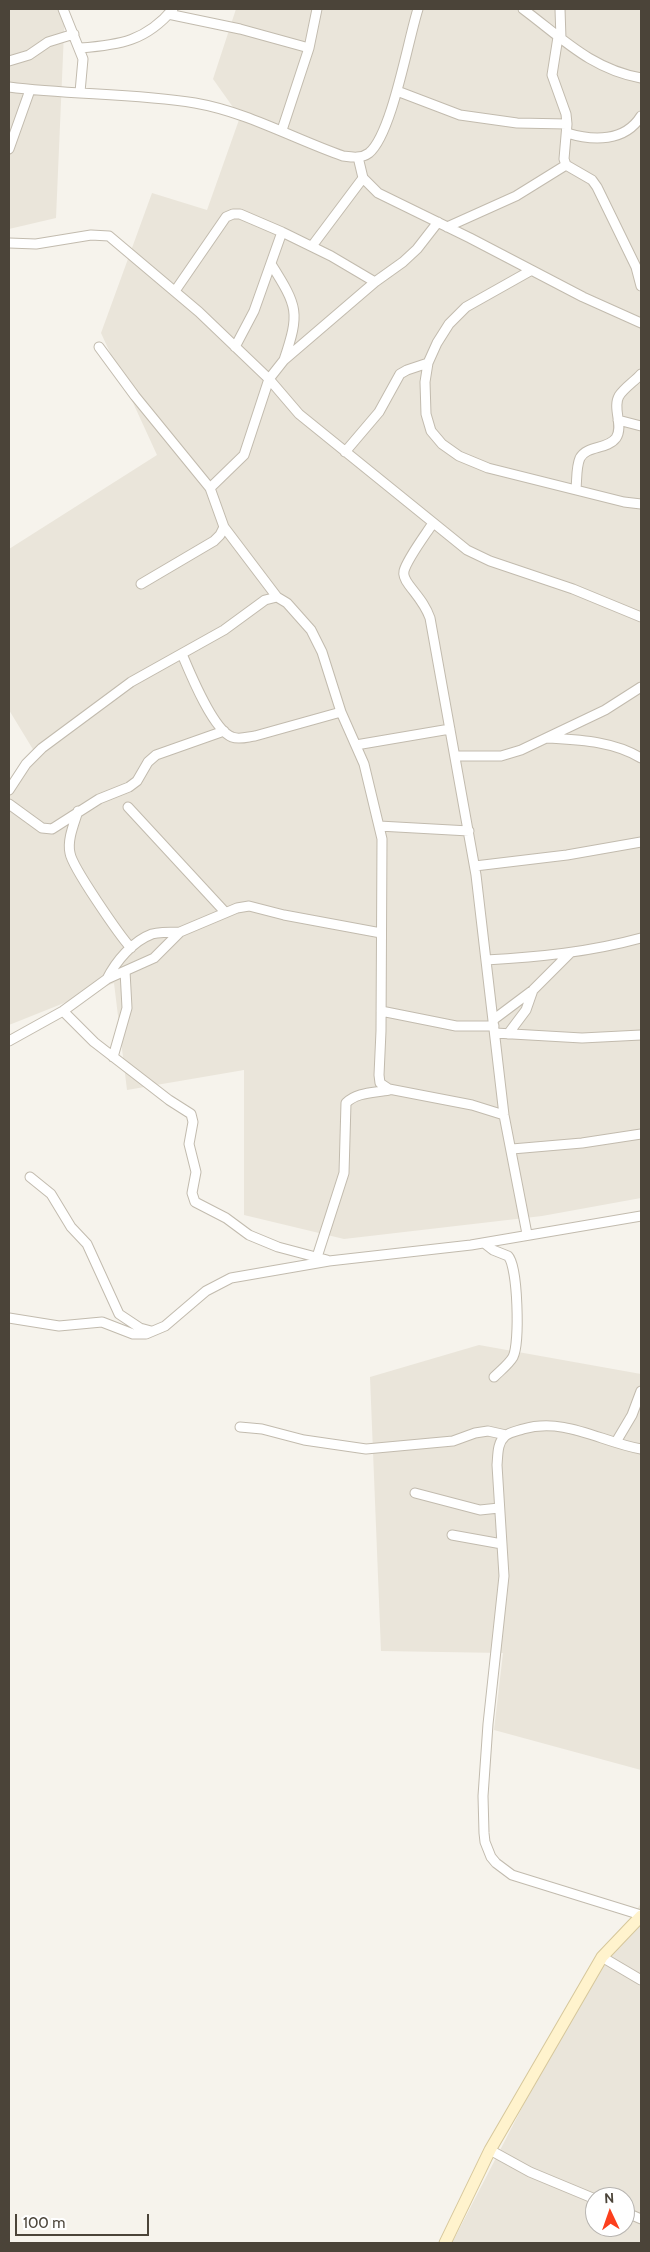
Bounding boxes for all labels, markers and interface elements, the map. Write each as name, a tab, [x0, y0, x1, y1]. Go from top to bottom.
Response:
north arrow	[585, 2187, 635, 2237]
text: N	[604, 2189, 615, 2207]
scale bar	[18, 2204, 151, 2236]
text: 100 m	[23, 2214, 65, 2232]

